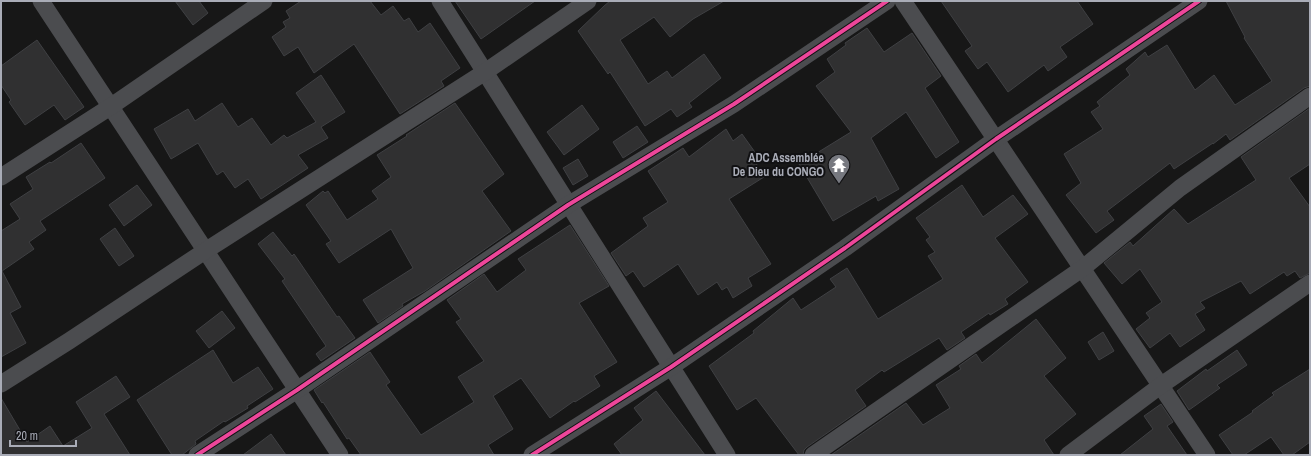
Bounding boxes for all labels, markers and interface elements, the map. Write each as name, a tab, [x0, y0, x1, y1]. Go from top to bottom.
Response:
place label: ADC Assemblée De Dieu du CONGO	[733, 150, 825, 180]
temple icon: ADC Assemblée De Dieu du CONGO	[826, 152, 852, 185]
scale bar	[10, 422, 76, 448]
text: 20 m	[16, 428, 38, 444]

